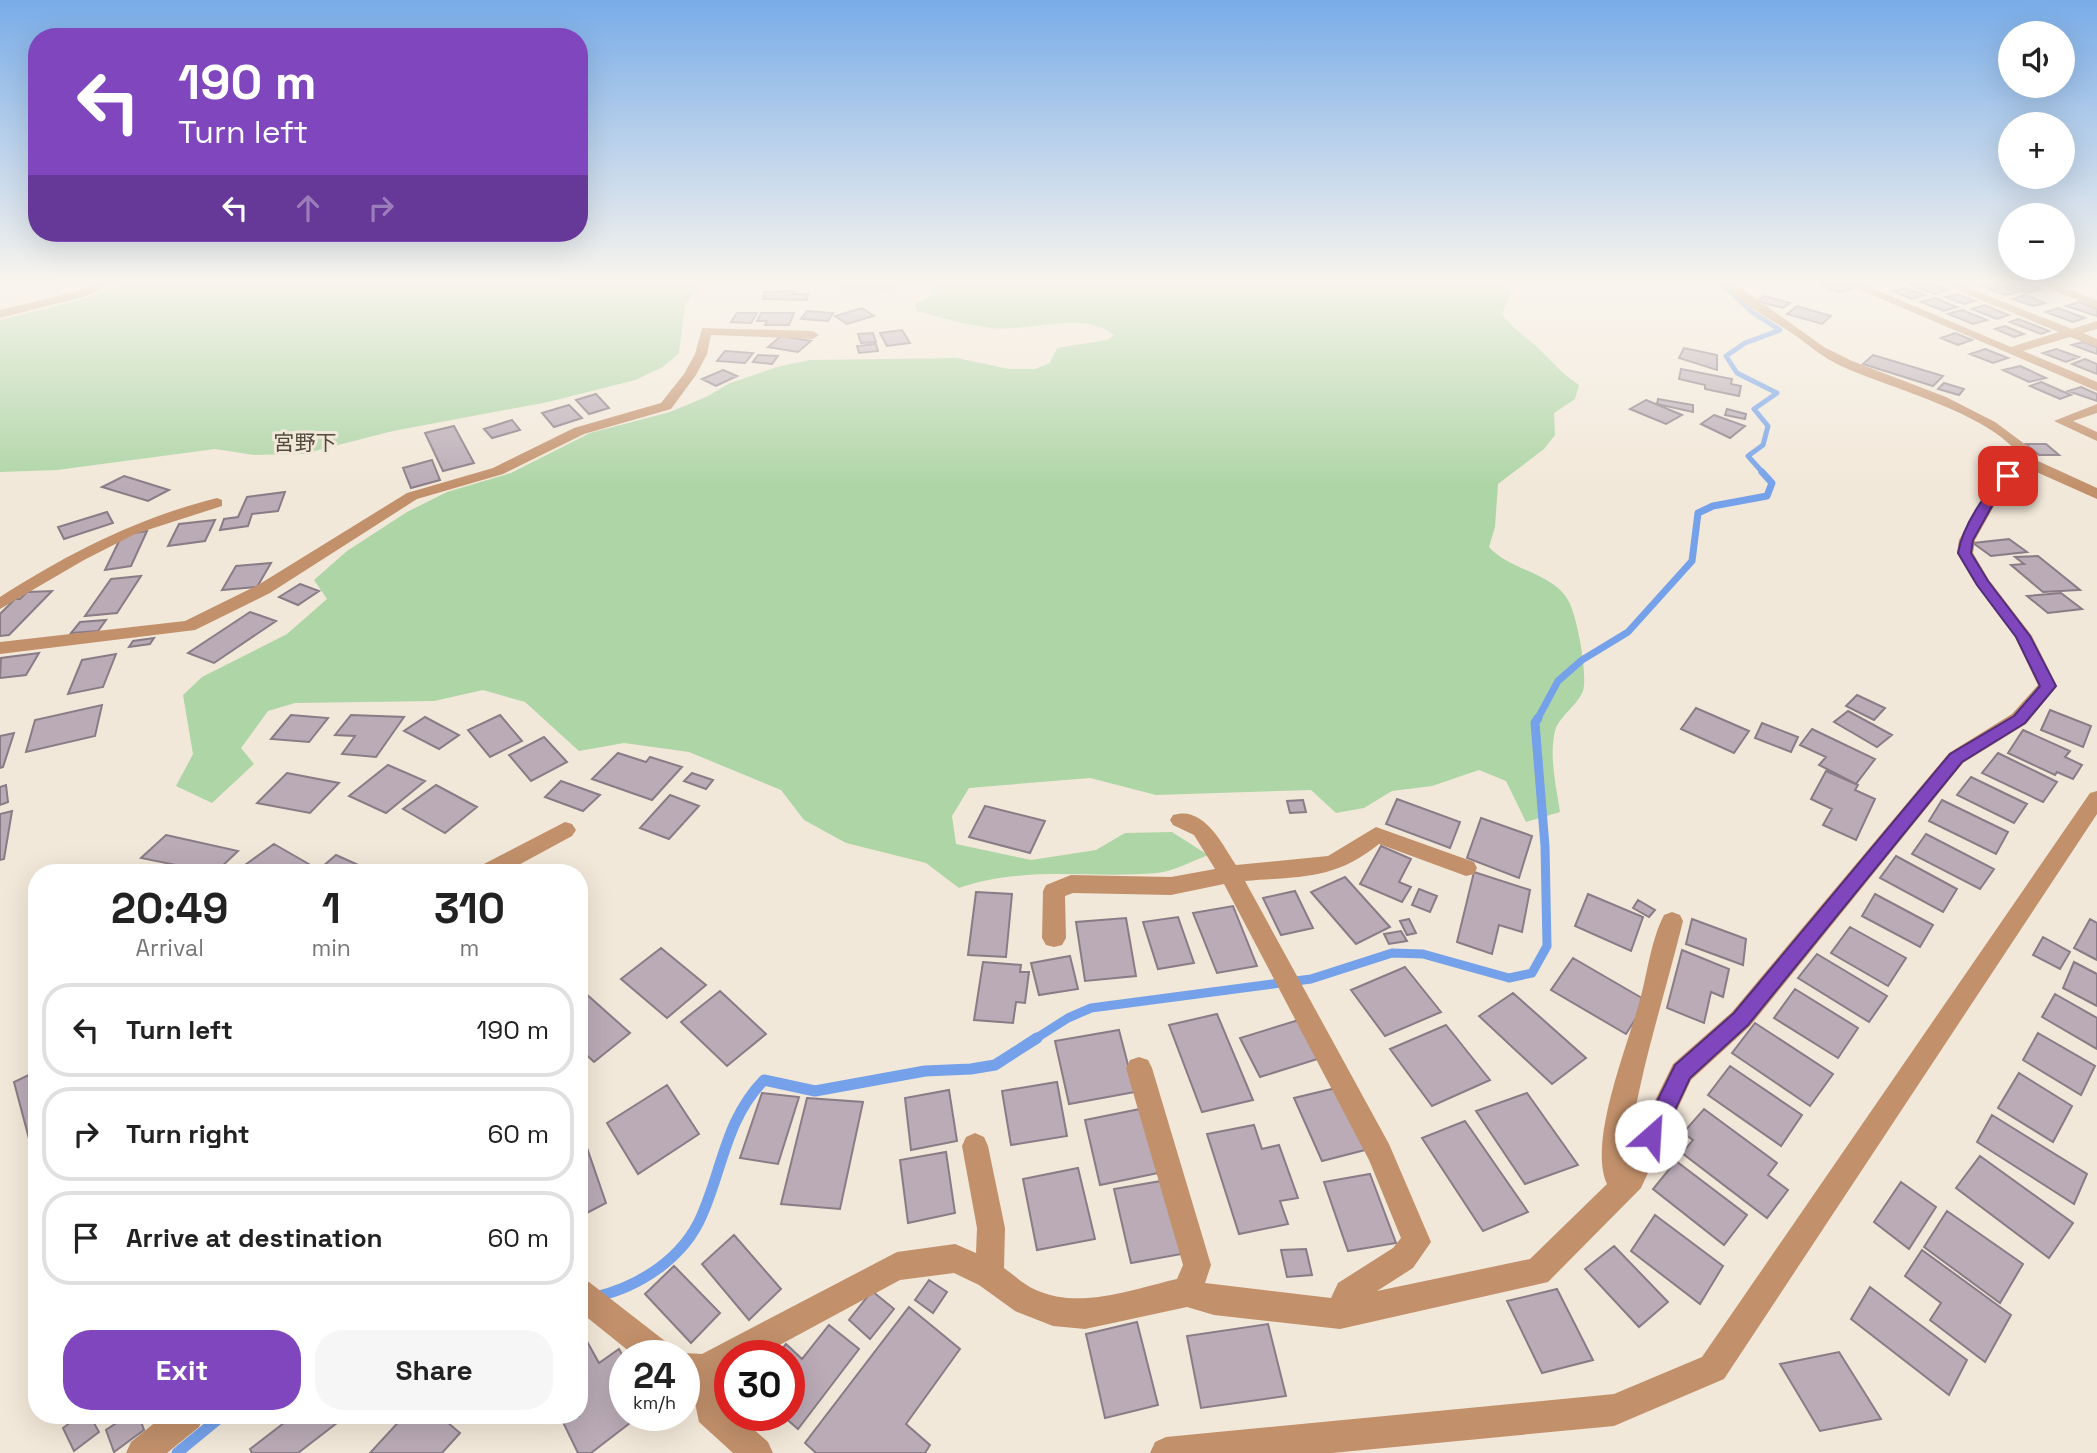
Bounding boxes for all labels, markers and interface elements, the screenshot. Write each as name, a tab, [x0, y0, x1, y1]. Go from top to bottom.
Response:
map controls	[1998, 21, 2075, 280]
button: sound	[1998, 21, 2075, 98]
text: 190 m	[178, 51, 316, 113]
icon: left	[63, 56, 154, 147]
text: Turn left	[178, 112, 308, 152]
button: +	[1998, 112, 2075, 189]
icon: left	[216, 189, 254, 227]
icon: ahead	[289, 189, 327, 227]
icon: right	[362, 189, 400, 227]
button: −	[1998, 203, 2075, 280]
district label: 宮野下	[274, 429, 337, 456]
pin	[1978, 446, 2038, 506]
icon: arrive	[1989, 457, 2027, 495]
text: 20:49	[111, 882, 228, 935]
text: 1	[322, 882, 341, 935]
text: 310	[434, 882, 505, 935]
text: Arrival	[136, 933, 204, 963]
text: min	[311, 933, 351, 963]
text: m	[460, 933, 479, 963]
icon: left	[67, 1011, 105, 1049]
text: Turn left	[126, 1013, 233, 1047]
text: 190 m	[477, 1013, 549, 1047]
position arrow	[1614, 1099, 1688, 1173]
icon: right	[67, 1115, 105, 1153]
text: Turn right	[126, 1117, 250, 1151]
text: 60 m	[487, 1117, 549, 1151]
icon: arrive	[67, 1219, 105, 1257]
text: Arrive at destination	[126, 1221, 383, 1255]
text: 60 m	[487, 1221, 549, 1255]
button: Exit	[63, 1330, 301, 1410]
button: Share	[315, 1330, 553, 1410]
speed limit sign: 30	[714, 1340, 805, 1431]
text: 24	[633, 1354, 676, 1398]
text: km/h	[633, 1391, 676, 1414]

